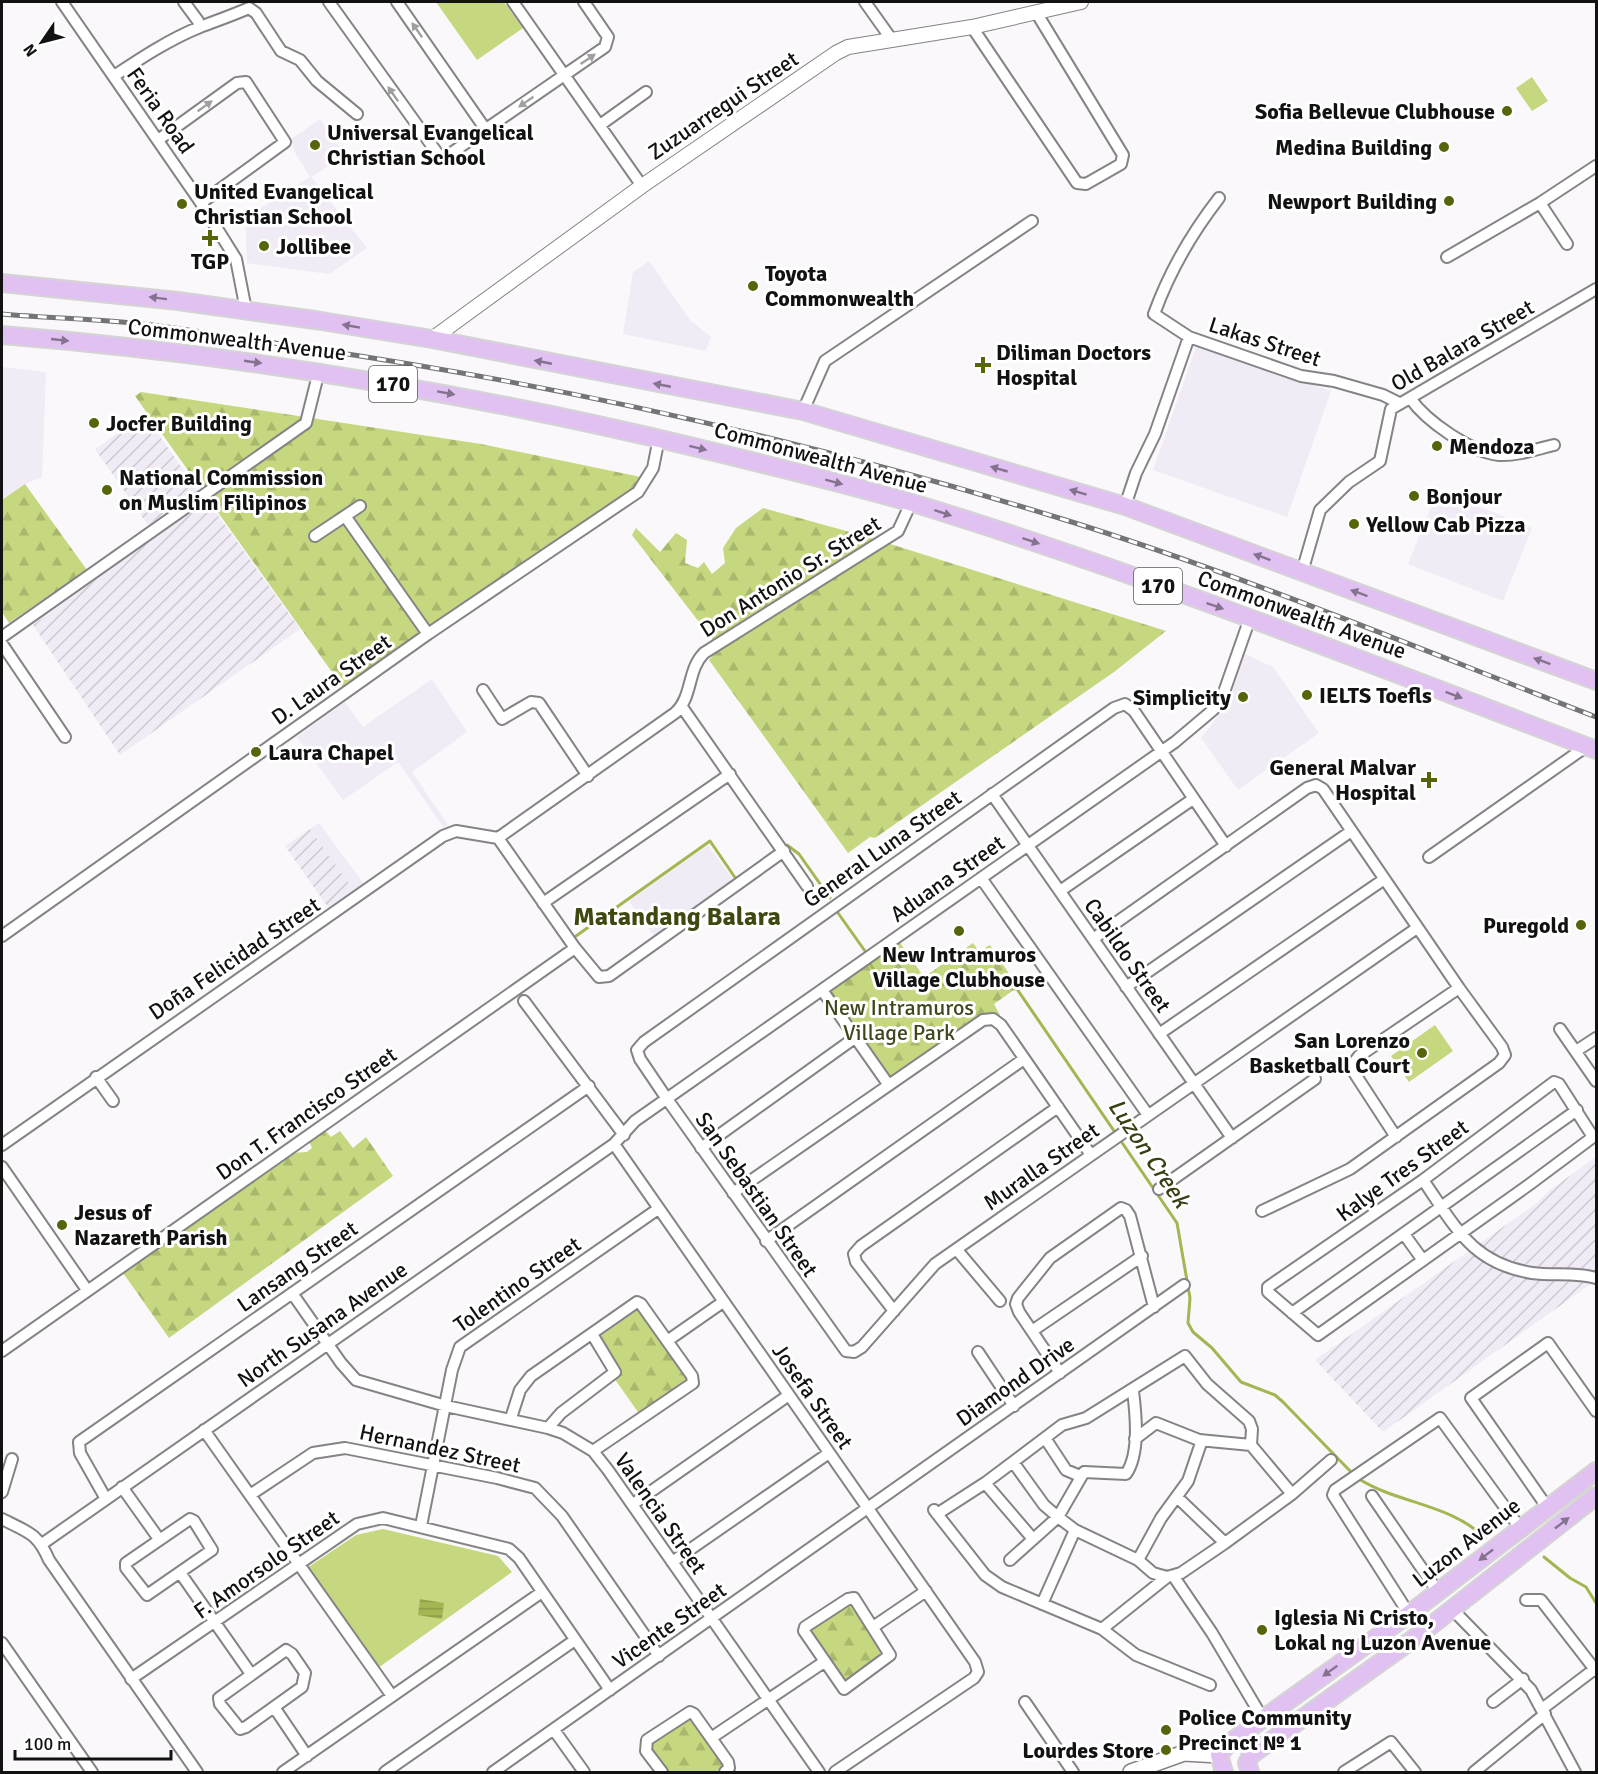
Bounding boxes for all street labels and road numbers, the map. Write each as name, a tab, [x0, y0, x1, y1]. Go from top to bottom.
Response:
street label: Zuzuarregui Street	[643, 45, 804, 166]
street label: Feria Road	[121, 62, 200, 159]
street label: Old Balara Street	[1386, 293, 1539, 397]
street label: Lakas Street	[1205, 311, 1325, 372]
street label: Commonwealth Avenue	[126, 313, 348, 366]
road number: 170	[369, 366, 417, 402]
street label: Commonwealth Avenue	[711, 416, 931, 499]
street label: Don Antonio Sr. Street	[695, 510, 886, 643]
street label: Commonwealth Avenue	[1194, 564, 1410, 665]
road number: 170	[1134, 568, 1182, 604]
street label: D. Laura Street	[266, 628, 397, 731]
street label: General Luna Street	[798, 784, 967, 913]
street label: Aduana Street	[885, 829, 1010, 928]
street label: Doña Felicidad Street	[143, 891, 325, 1026]
street label: Cabildo Street	[1078, 893, 1177, 1018]
street label: Don T. Francisco Street	[211, 1041, 402, 1186]
street label: San Sebastian Street	[690, 1107, 824, 1282]
street label: Kalye Tres Street	[1331, 1113, 1474, 1227]
street label: Muralla Street	[978, 1116, 1105, 1216]
street label: Lansang Street	[232, 1215, 363, 1318]
street label: Tolentino Street	[448, 1230, 586, 1338]
street label: North Susana Avenue	[232, 1256, 412, 1393]
street label: Diamond Drive	[951, 1331, 1080, 1432]
street label: Josefa Street	[766, 1338, 859, 1454]
street label: Hernandez Street	[357, 1418, 523, 1479]
street label: Valencia Street	[609, 1447, 713, 1579]
street label: Luzon Avenue	[1407, 1492, 1526, 1593]
street label: F. Amorsolo Street	[188, 1504, 344, 1625]
street label: Vicente Street	[607, 1576, 732, 1674]

